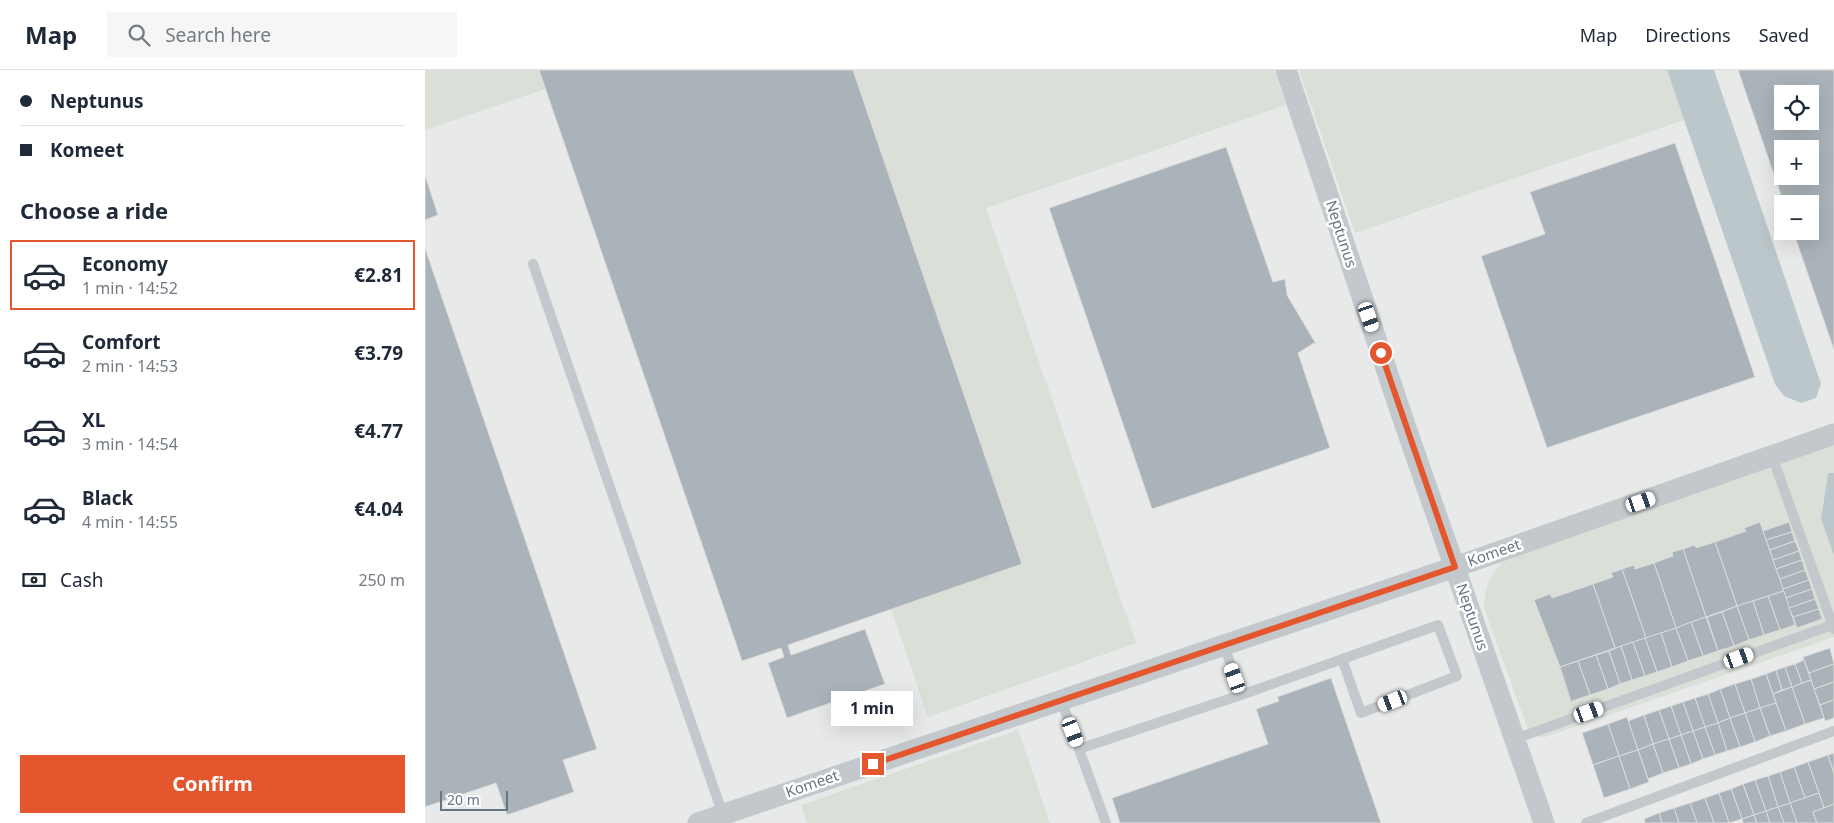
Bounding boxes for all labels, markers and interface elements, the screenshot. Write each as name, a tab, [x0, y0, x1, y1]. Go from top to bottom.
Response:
search box	[107, 12, 457, 57]
text: Map	[25, 18, 77, 51]
icon: search	[125, 21, 153, 49]
text: Search here	[165, 22, 271, 48]
text: Map	[1580, 23, 1617, 47]
text: Directions	[1645, 23, 1731, 47]
text: Saved	[1759, 23, 1809, 47]
map controls	[1774, 85, 1819, 240]
button: locate	[1774, 85, 1819, 130]
text: Neptunus	[50, 88, 144, 114]
text: Komeet	[50, 137, 124, 163]
button: +	[1774, 140, 1819, 185]
text: Choose a ride	[20, 195, 168, 225]
button: −	[1774, 195, 1819, 240]
street label: Neptunus	[1322, 198, 1362, 270]
text: Economy	[82, 251, 168, 277]
icon: car	[22, 253, 67, 298]
text: €2.81	[354, 262, 403, 288]
text: 1 min · 14:52	[82, 277, 178, 299]
car	[1357, 300, 1380, 334]
text: Comfort	[82, 329, 161, 355]
icon: car	[22, 331, 67, 376]
text: €3.79	[354, 340, 403, 366]
route start	[1370, 342, 1392, 364]
text: 2 min · 14:53	[82, 355, 178, 377]
text: XL	[82, 407, 105, 433]
icon: car	[22, 409, 67, 454]
text: €4.77	[354, 418, 403, 444]
text: 3 min · 14:54	[82, 433, 178, 455]
text: Black	[82, 485, 133, 511]
icon: car	[22, 487, 67, 532]
car	[1624, 490, 1657, 514]
text: €4.04	[354, 496, 403, 522]
text: 4 min · 14:55	[82, 511, 178, 533]
street label: Komeet	[1465, 534, 1523, 570]
icon: cash	[20, 566, 48, 594]
text: Cash	[60, 567, 104, 593]
text: 250 m	[358, 569, 405, 591]
street label: Neptunus	[1452, 581, 1494, 653]
car	[1722, 646, 1755, 670]
car	[1222, 661, 1247, 695]
car	[1376, 689, 1409, 713]
callout: 1 min	[832, 692, 914, 726]
text: 1 min	[850, 697, 894, 719]
car	[1572, 700, 1605, 724]
car	[1060, 715, 1085, 749]
route end	[862, 753, 884, 775]
button: Confirm	[20, 755, 405, 813]
street label: Komeet	[783, 765, 841, 801]
scale bar	[440, 788, 507, 811]
text: 20 m	[447, 790, 480, 809]

